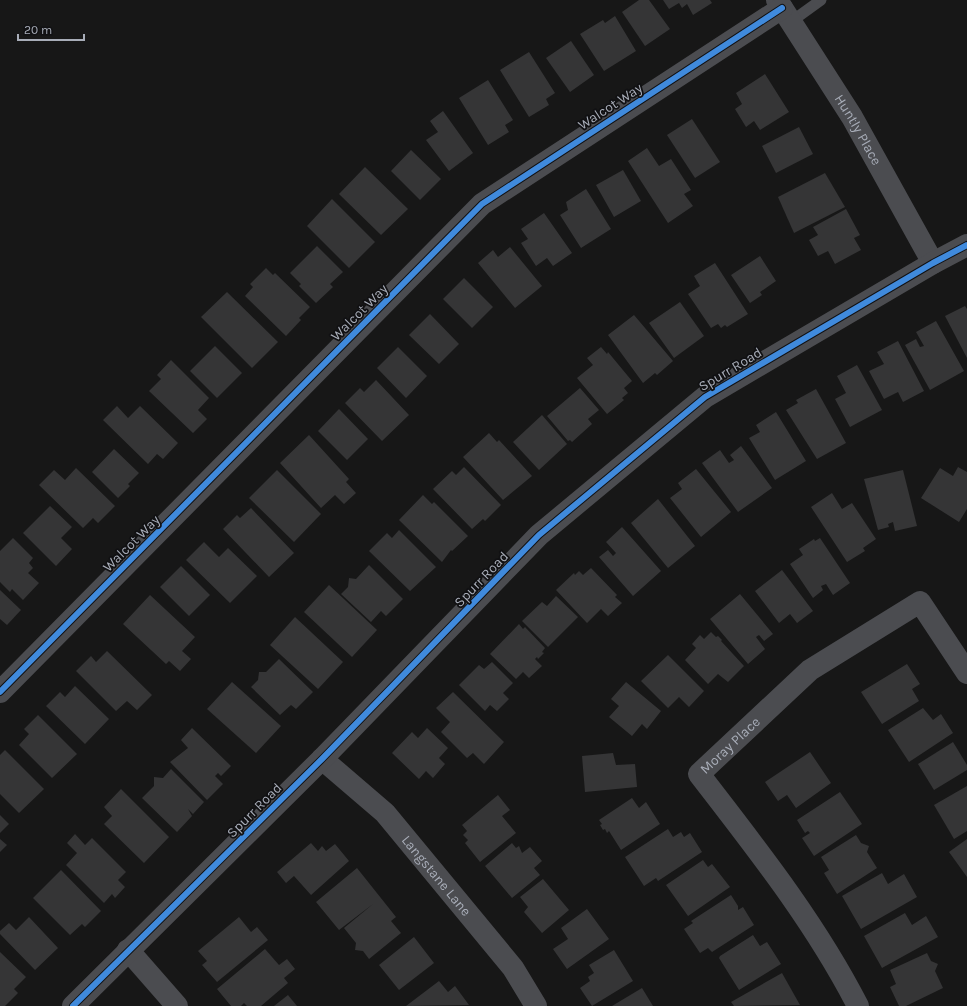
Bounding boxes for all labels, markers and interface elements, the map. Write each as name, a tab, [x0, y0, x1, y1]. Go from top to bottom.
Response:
scale bar	[18, 16, 84, 42]
text: 20 m	[24, 23, 52, 37]
street label: Walcot Way	[575, 79, 646, 134]
street label: Huntly Place	[831, 91, 885, 168]
street label: Walcot Way	[327, 280, 392, 344]
street label: Spurr Road	[696, 344, 765, 395]
street label: Walcot Way	[99, 511, 164, 575]
street label: Spurr Road	[451, 548, 512, 611]
street label: Moray Place	[697, 713, 764, 778]
street label: Spurr Road	[223, 779, 285, 841]
street label: Langstane Lane	[398, 832, 475, 920]

